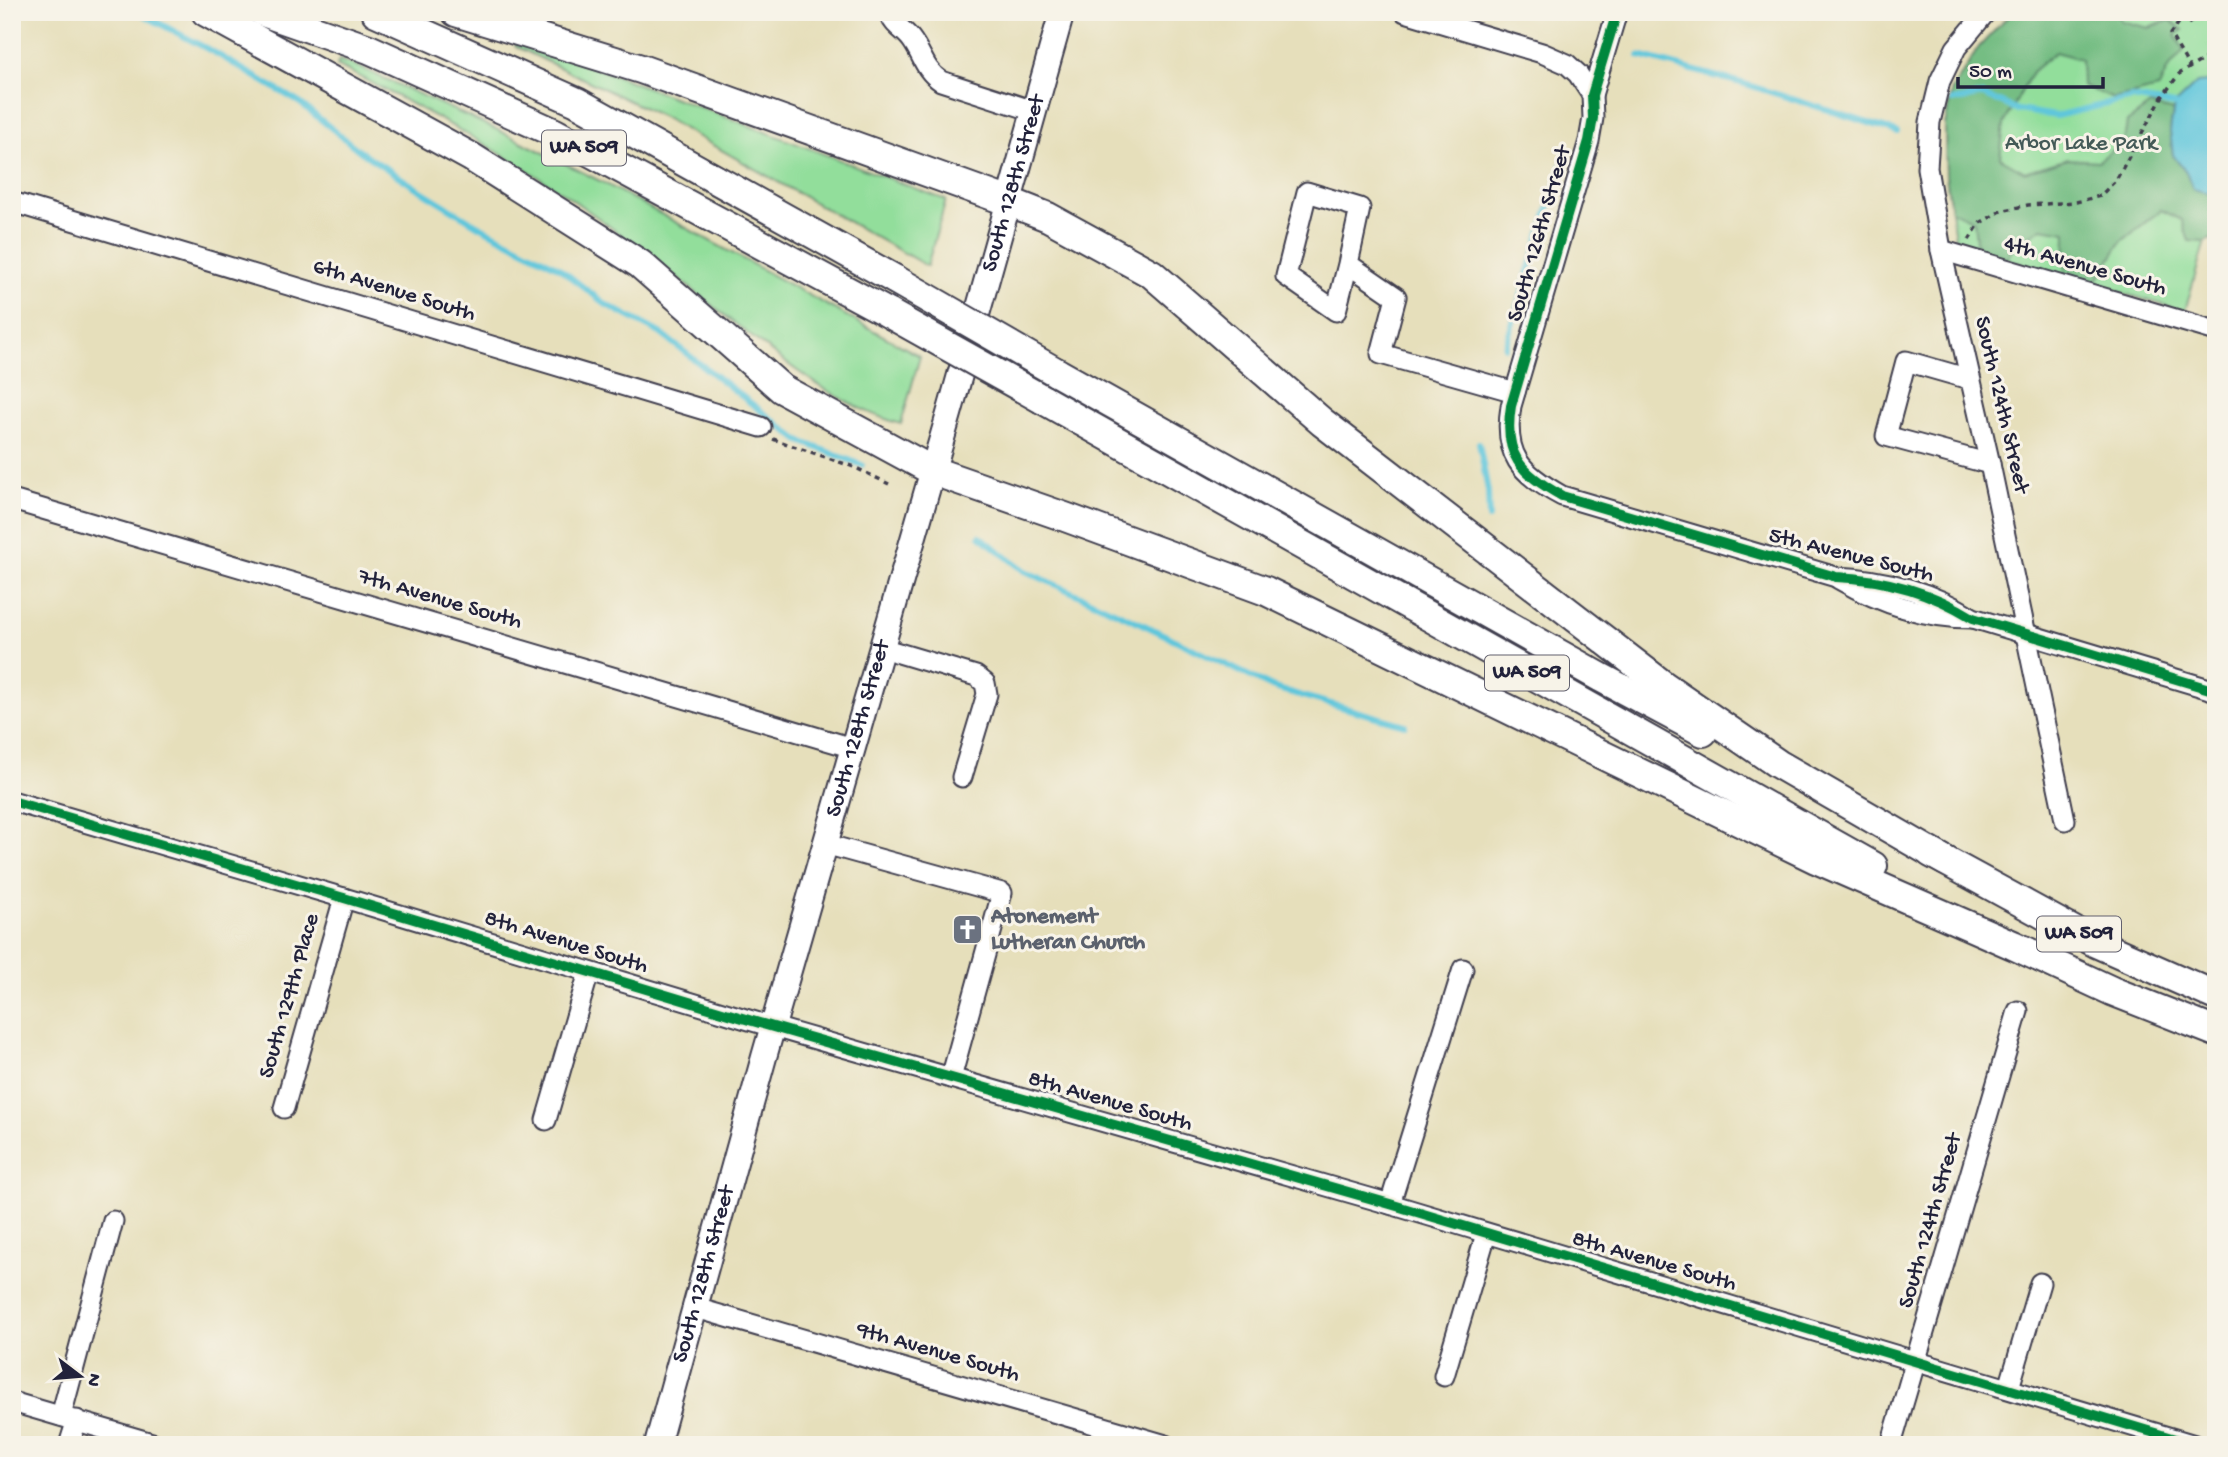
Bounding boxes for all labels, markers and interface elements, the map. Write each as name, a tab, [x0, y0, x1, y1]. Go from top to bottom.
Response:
scale bar	[1958, 46, 2104, 90]
text: 50 m	[1969, 61, 2012, 86]
street label: South 128th Street	[976, 91, 1052, 275]
road number: WA 509	[542, 130, 626, 166]
park label: Arbor Lake Park	[2005, 131, 2160, 158]
street label: South 126th Street	[1502, 142, 1578, 325]
street label: 4th Avenue South	[2001, 231, 2169, 303]
street label: 6th Avenue South	[309, 253, 479, 329]
street label: South 124th Street	[1968, 314, 2035, 498]
street label: 5th Avenue South	[1766, 522, 1936, 590]
street label: 7th Avenue South	[354, 563, 525, 636]
street label: South 128th Street	[820, 636, 897, 820]
road number: WA 509	[1485, 656, 1569, 690]
place label: Atonement Lutheran Church	[990, 904, 1146, 957]
street label: 8th Avenue South	[481, 905, 651, 981]
street label: South 129th Place	[254, 909, 327, 1081]
church icon: Atonement Lutheran Church	[951, 913, 985, 947]
road number: WA 509	[2037, 916, 2121, 951]
street label: 8th Avenue South	[1025, 1066, 1195, 1138]
street label: South 124th Street	[1893, 1129, 1969, 1312]
street label: South 128th Street	[667, 1181, 742, 1366]
street label: 8th Avenue South	[1569, 1226, 1739, 1298]
street label: 9th Avenue South	[852, 1317, 1023, 1389]
north arrow	[46, 1342, 116, 1412]
text: N	[80, 1371, 106, 1389]

